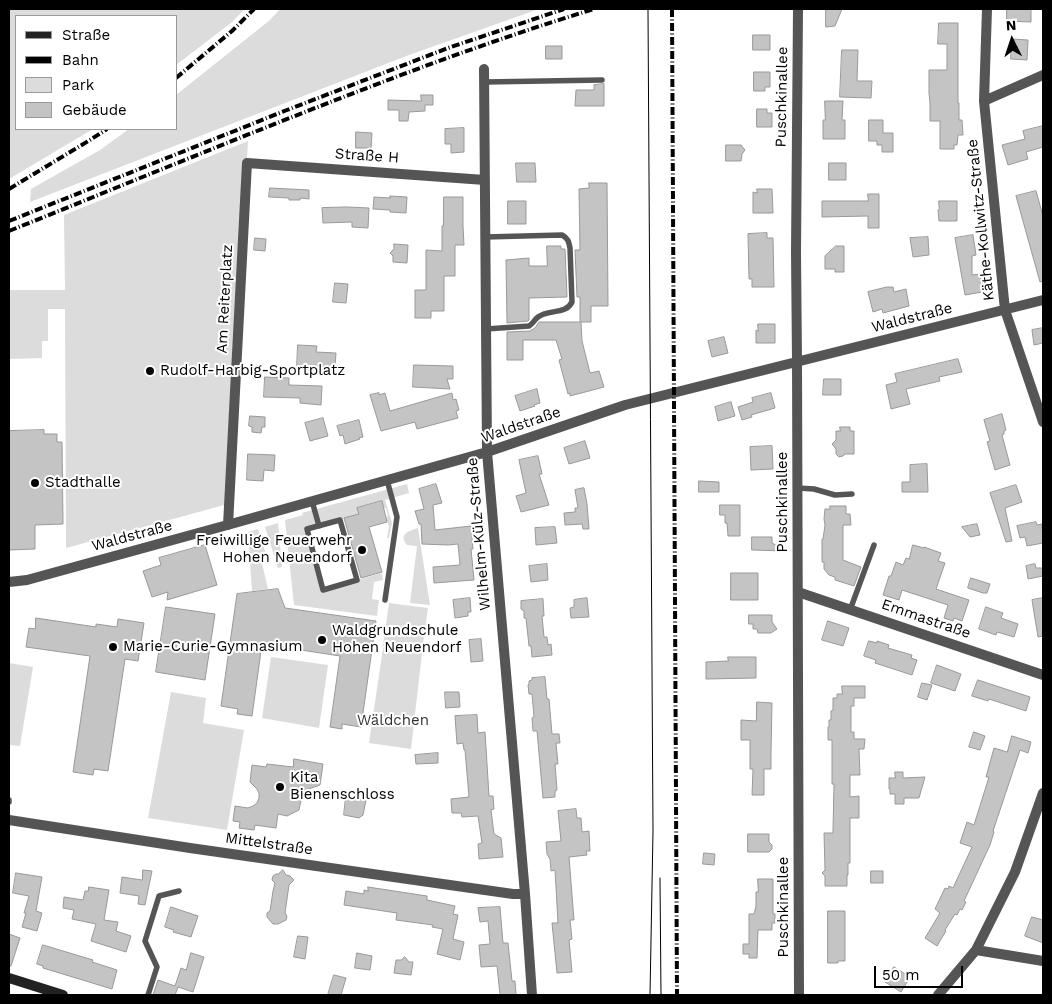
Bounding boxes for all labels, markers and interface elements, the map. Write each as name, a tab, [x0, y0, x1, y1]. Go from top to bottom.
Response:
legend	[15, 15, 178, 130]
north arrow	[987, 15, 1037, 65]
text: N	[1005, 17, 1017, 33]
text: Straße	[62, 26, 110, 44]
street label: Puschkinallee	[772, 46, 792, 148]
text: Bahn	[62, 51, 99, 69]
text: Park	[62, 76, 94, 94]
text: Gebäude	[62, 101, 127, 119]
street label: Käthe-Kollwitz-Straße	[964, 138, 998, 302]
street label: Straße H	[334, 145, 400, 167]
street label: Am Reiterplatz	[213, 244, 237, 354]
street label: Waldstraße	[870, 299, 954, 337]
place label: Rudolf-Harbig-Sportplatz	[160, 362, 345, 380]
marker: Rudolf-Harbig-Sportplatz	[144, 365, 156, 377]
street label: Waldstraße	[479, 403, 563, 447]
street label: Puschkinallee	[774, 452, 792, 552]
street label: Wilhelm-Külz-Straße	[463, 457, 495, 611]
place label: Stadthalle	[45, 474, 121, 492]
marker: Stadthalle	[29, 477, 41, 489]
street label: Waldstraße	[90, 517, 174, 555]
place label: Freiwillige Feuerwehr Hohen Neuendorf	[196, 532, 352, 567]
marker: Freiwillige Feuerwehr Hohen Neuendorf	[356, 544, 368, 556]
street label: Emmastraße	[879, 595, 973, 643]
place label: Waldgrundschule Hohen Neuendorf	[332, 622, 461, 657]
marker: Waldgrundschule Hohen Neuendorf	[316, 634, 328, 646]
place label: Marie-Curie-Gymnasium	[123, 638, 303, 656]
marker: Marie-Curie-Gymnasium	[107, 641, 119, 653]
park label: Wäldchen	[357, 712, 429, 730]
place label: Kita Bienenschloss	[290, 769, 395, 804]
marker: Kita Bienenschloss	[274, 781, 286, 793]
street label: Mittelstraße	[224, 829, 314, 859]
street label: Puschkinallee	[775, 857, 793, 957]
scale bar	[877, 956, 966, 988]
text: 50 m	[882, 966, 919, 984]

